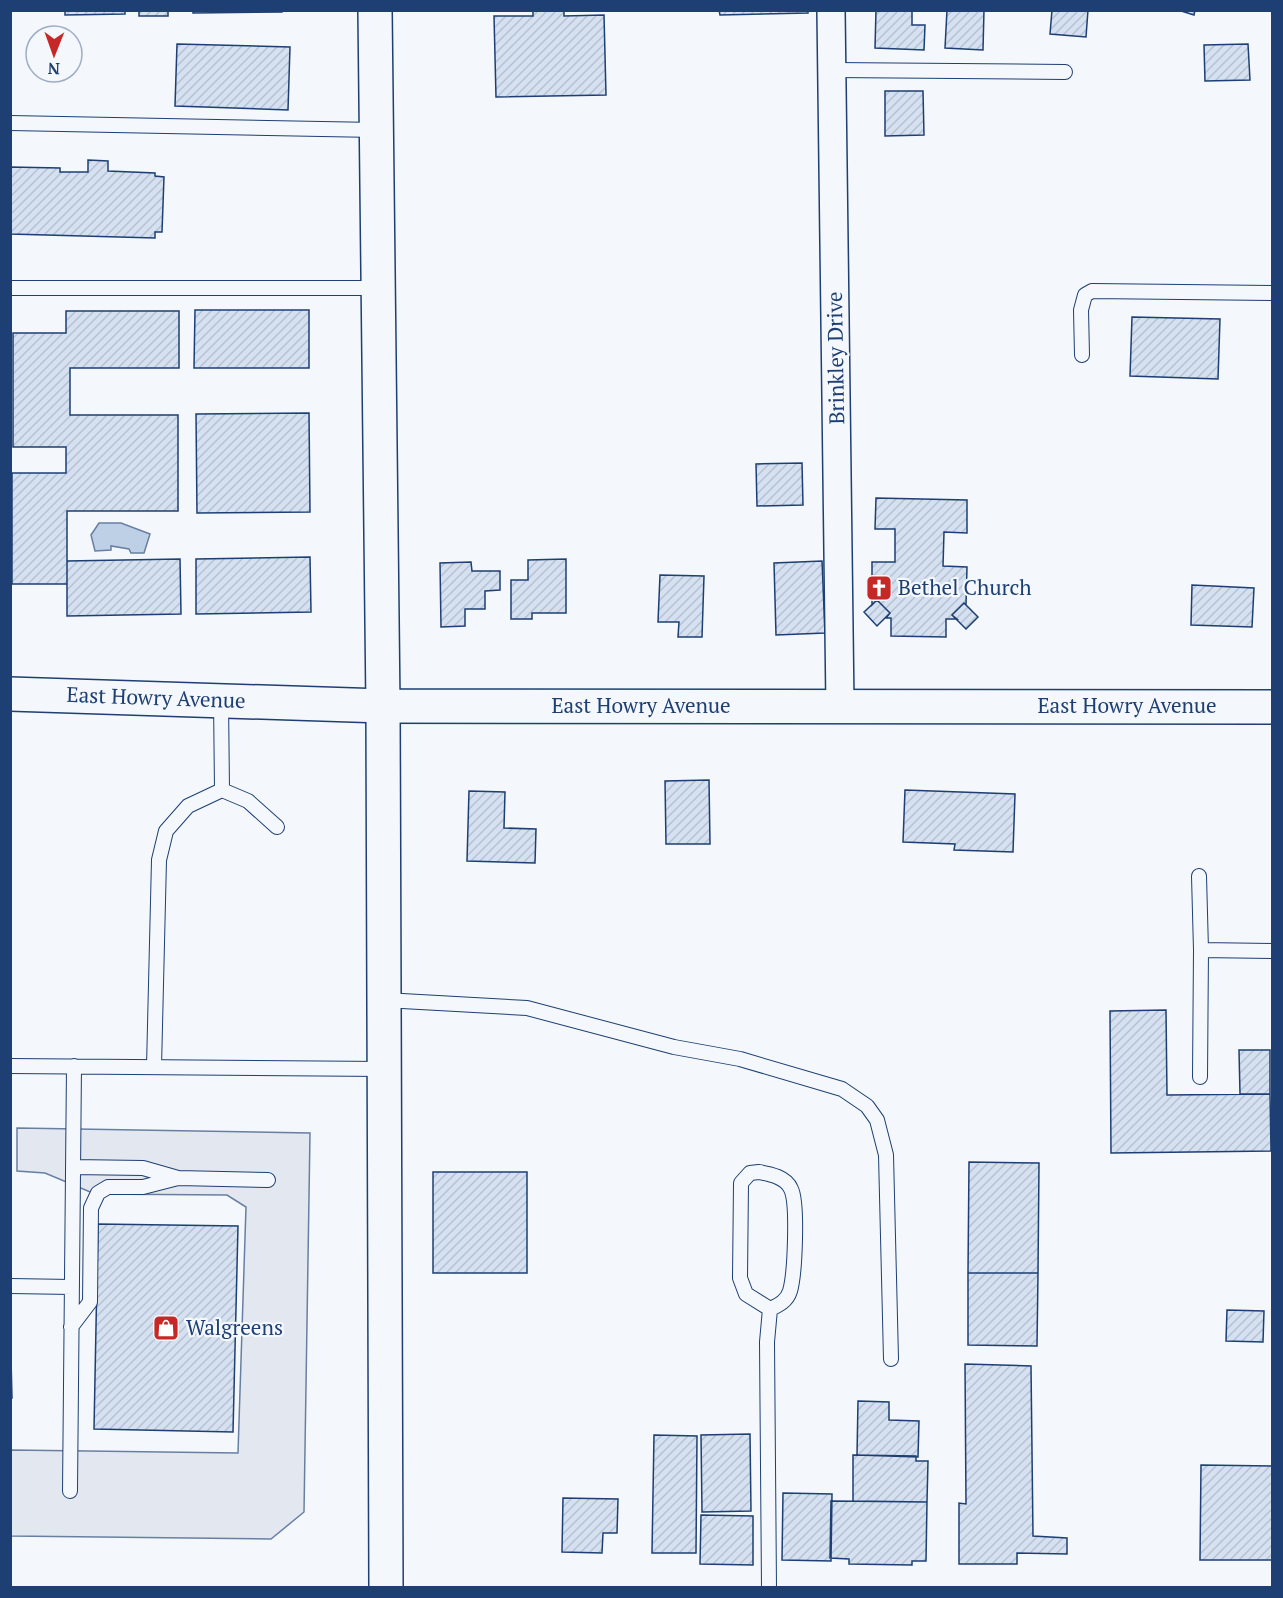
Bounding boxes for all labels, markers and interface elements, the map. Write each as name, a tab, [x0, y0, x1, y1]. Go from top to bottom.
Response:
north arrow	[24, 24, 84, 84]
text: N	[47, 58, 60, 80]
street label: Brinkley Drive	[820, 291, 850, 425]
church icon: Bethel Church	[864, 573, 894, 603]
place label: Bethel Church	[898, 573, 1032, 601]
street label: East Howry Avenue	[66, 680, 246, 714]
street label: East Howry Avenue	[551, 691, 731, 719]
street label: East Howry Avenue	[1037, 691, 1217, 719]
shop icon: Walgreens	[151, 1313, 181, 1343]
place label: Walgreens	[186, 1313, 283, 1341]

